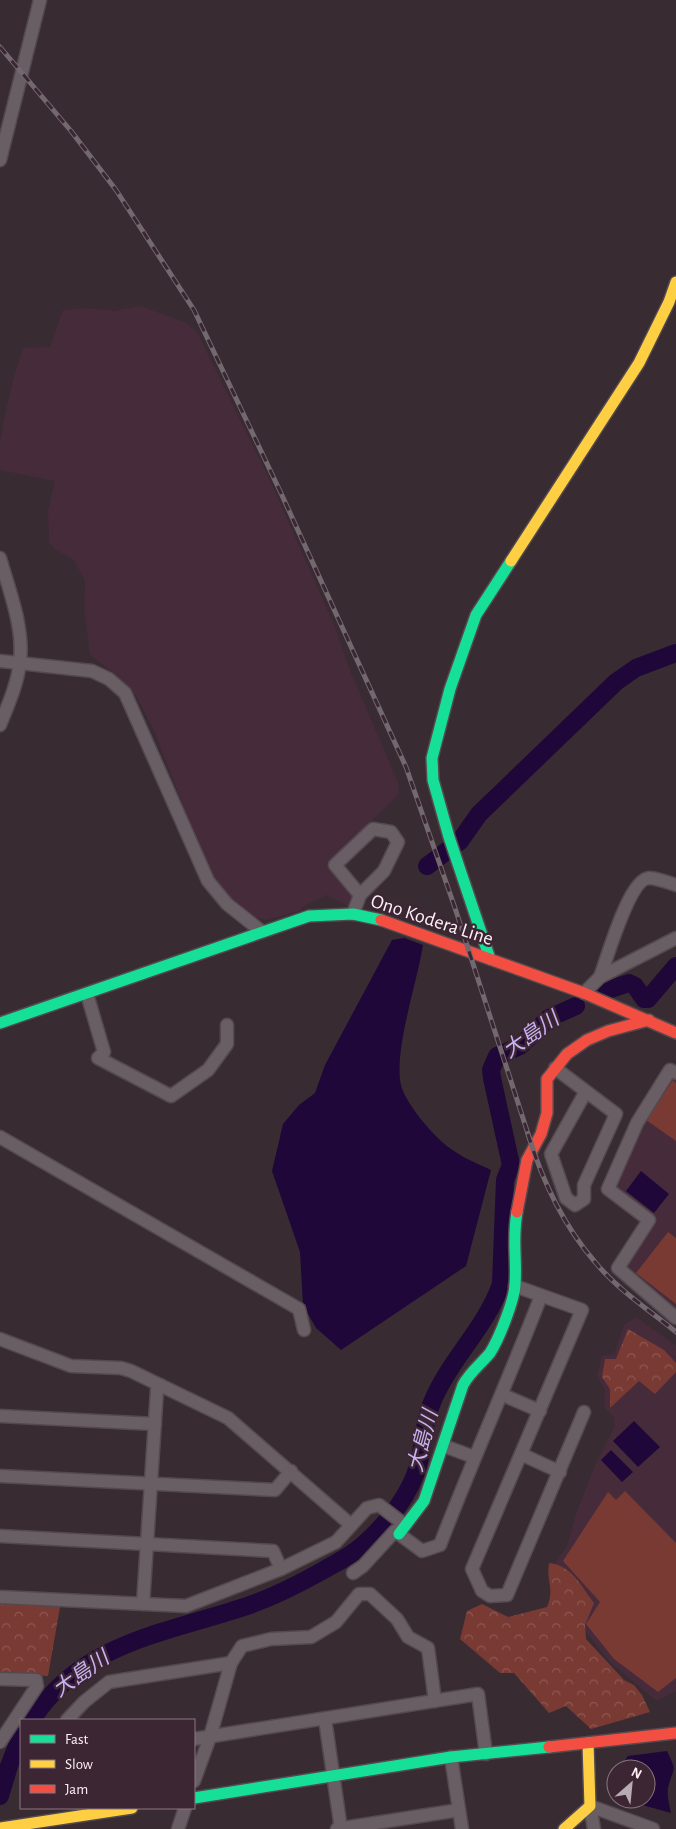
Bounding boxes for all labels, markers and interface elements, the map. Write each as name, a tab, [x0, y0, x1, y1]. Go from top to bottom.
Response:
street label: Ono Kodera Line	[368, 891, 496, 949]
water label: 大島川	[499, 1006, 564, 1062]
water label: 大島川	[404, 1406, 442, 1474]
water label: 大島川	[49, 1645, 114, 1701]
legend	[20, 1719, 195, 1809]
text: Fast	[65, 1732, 89, 1747]
text: Slow	[65, 1757, 93, 1772]
north arrow	[606, 1759, 656, 1809]
text: N	[629, 1765, 644, 1782]
text: Jam	[65, 1782, 88, 1797]

